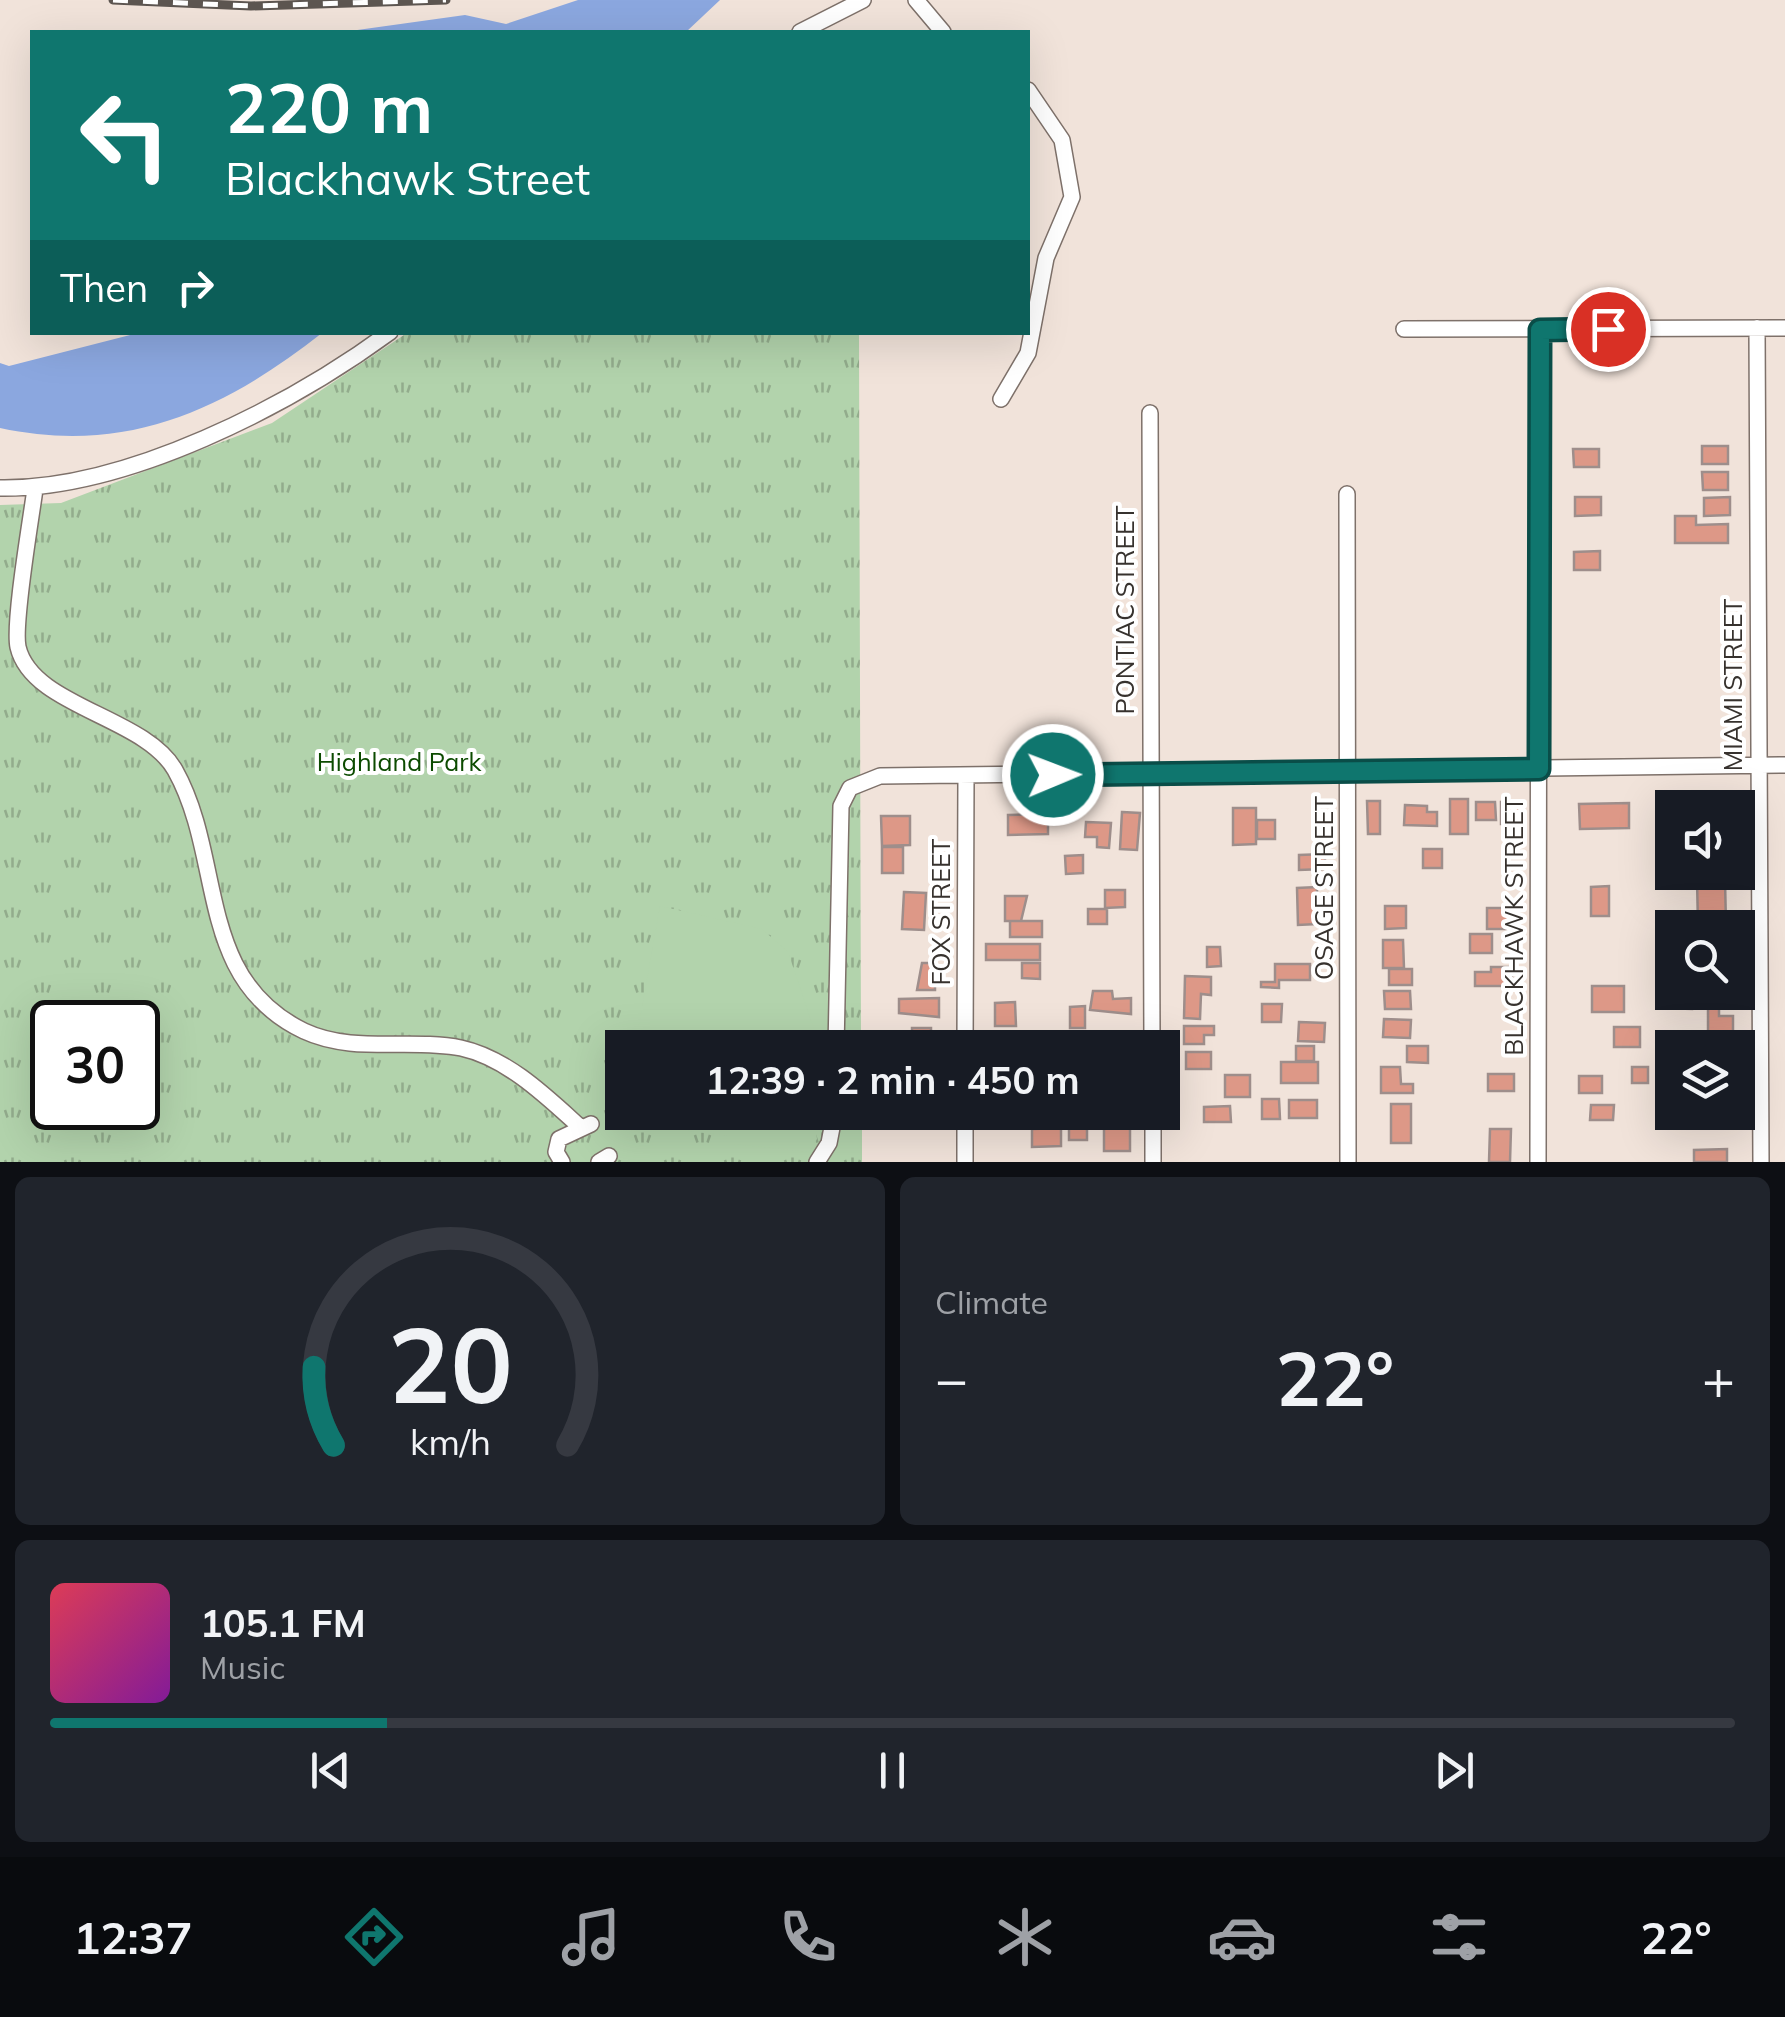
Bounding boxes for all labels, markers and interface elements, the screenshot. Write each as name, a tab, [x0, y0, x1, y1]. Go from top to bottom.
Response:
text: 220 m	[225, 63, 433, 151]
icon: left	[60, 70, 190, 200]
text: Blackhawk Street	[225, 150, 590, 206]
icon: right	[168, 260, 223, 315]
text: Then	[60, 264, 148, 312]
pin	[1566, 287, 1651, 372]
icon: arrive	[1581, 302, 1636, 357]
street label: PONTIAC STREET	[1109, 505, 1140, 715]
street label: MIAMI STREET	[1717, 599, 1748, 771]
position arrow	[1001, 723, 1105, 827]
park label: Highland Park	[317, 746, 482, 777]
map controls	[1655, 790, 1755, 1130]
button: sound	[1655, 790, 1755, 890]
street label: OSAGE STREET	[1308, 796, 1339, 980]
street label: BLACKHAWK STREET	[1498, 796, 1529, 1056]
street label: FOX STREET	[925, 839, 956, 985]
button: search	[1655, 910, 1755, 1010]
speed limit sign: 30	[30, 1000, 160, 1130]
button: layers	[1655, 1030, 1755, 1130]
text: 12:39 · 2 min · 450 m	[705, 1056, 1080, 1104]
text: Climate	[935, 1282, 1048, 1322]
text: 20	[388, 1298, 512, 1429]
text: 22°	[1276, 1331, 1394, 1425]
text: −	[935, 1344, 968, 1413]
text: +	[1702, 1344, 1735, 1413]
text: km/h	[410, 1419, 490, 1464]
text: 105.1 FM	[200, 1599, 366, 1647]
text: Music	[200, 1647, 285, 1687]
icon: previous	[303, 1743, 358, 1798]
icon: pause	[865, 1743, 920, 1798]
icon: next	[1427, 1743, 1482, 1798]
icon: directions	[339, 1902, 409, 1972]
icon: music	[556, 1902, 626, 1972]
icon: phone	[773, 1902, 843, 1972]
icon: climate	[990, 1902, 1060, 1972]
icon: car	[1207, 1902, 1277, 1972]
icon: filters	[1424, 1902, 1494, 1972]
text: 12:37	[73, 1909, 193, 1965]
text: 22°	[1641, 1909, 1712, 1965]

